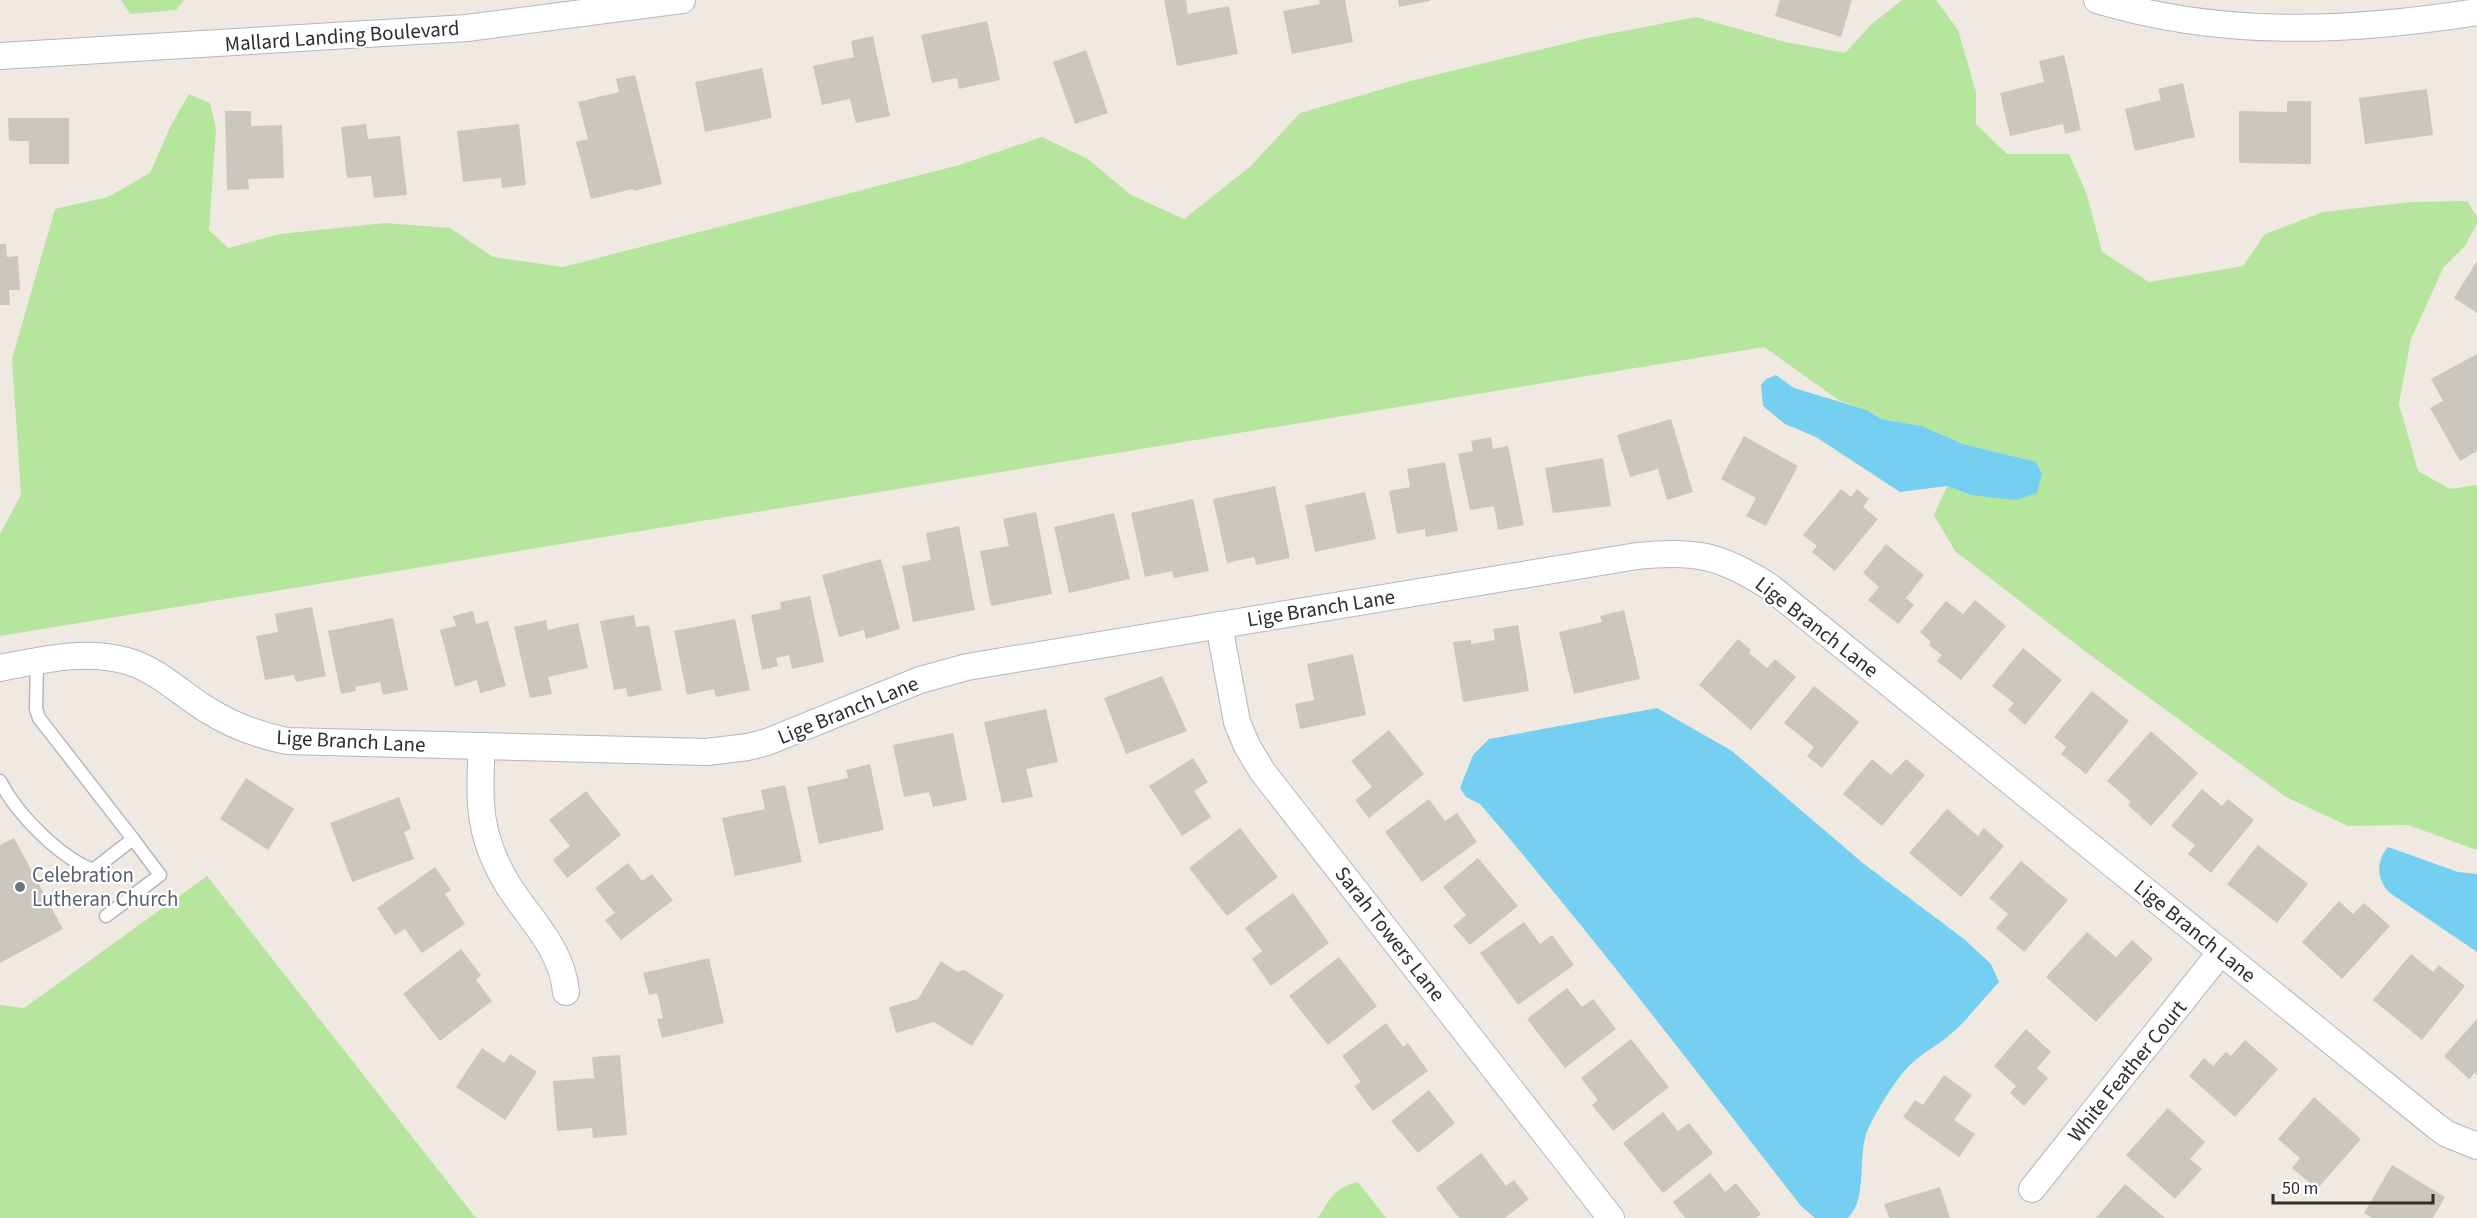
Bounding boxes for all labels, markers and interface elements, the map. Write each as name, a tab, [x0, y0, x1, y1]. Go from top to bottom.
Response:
street label: Mallard Landing Boulevard	[224, 13, 460, 59]
street label: Lige Branch Lane	[1749, 569, 1885, 685]
street label: Lige Branch Lane	[1245, 581, 1397, 635]
street label: Lige Branch Lane	[773, 668, 923, 752]
street label: Lige Branch Lane	[276, 722, 426, 760]
place label: Celebration Lutheran Church	[32, 860, 178, 914]
street label: Sarah Towers Lane	[1328, 860, 1452, 1008]
street label: Lige Branch Lane	[2128, 872, 2262, 990]
marker: Celebration Lutheran Church	[13, 880, 27, 894]
street label: White Feather Court	[2060, 994, 2194, 1148]
scale bar	[2273, 1167, 2434, 1205]
text: 50 m	[2282, 1176, 2318, 1201]

